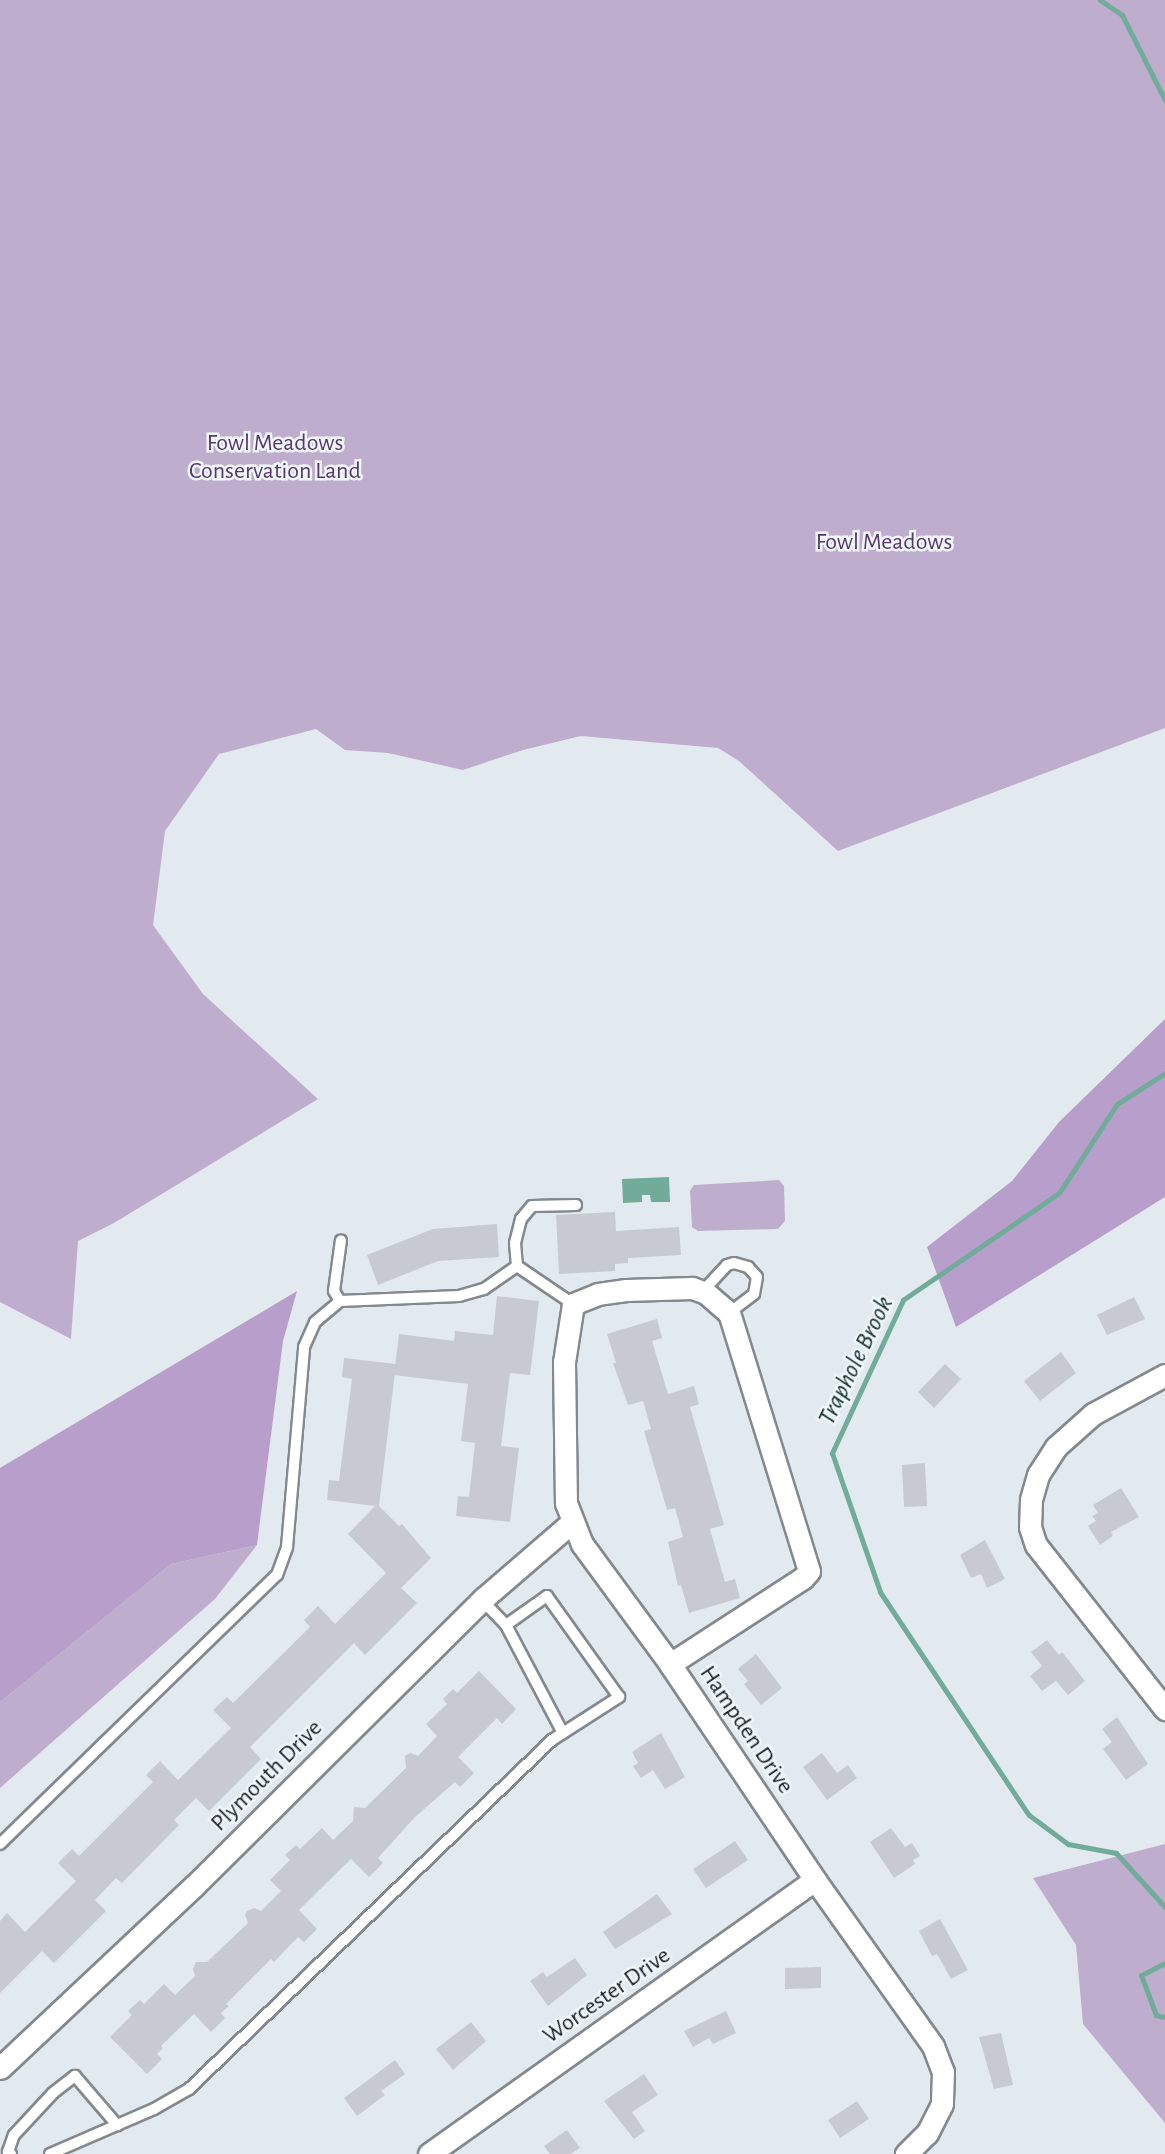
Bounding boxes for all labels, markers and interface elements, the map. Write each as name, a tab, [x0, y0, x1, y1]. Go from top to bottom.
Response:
park label: Fowl Meadows Conservation Land	[189, 430, 361, 486]
park label: Fowl Meadows	[816, 529, 952, 557]
water label: Traphole Brook	[811, 1291, 901, 1431]
street label: Hampden Drive	[693, 1661, 799, 1799]
street label: Plymouth Drive	[205, 1714, 329, 1838]
street label: Worcester Drive	[538, 1942, 676, 2050]

